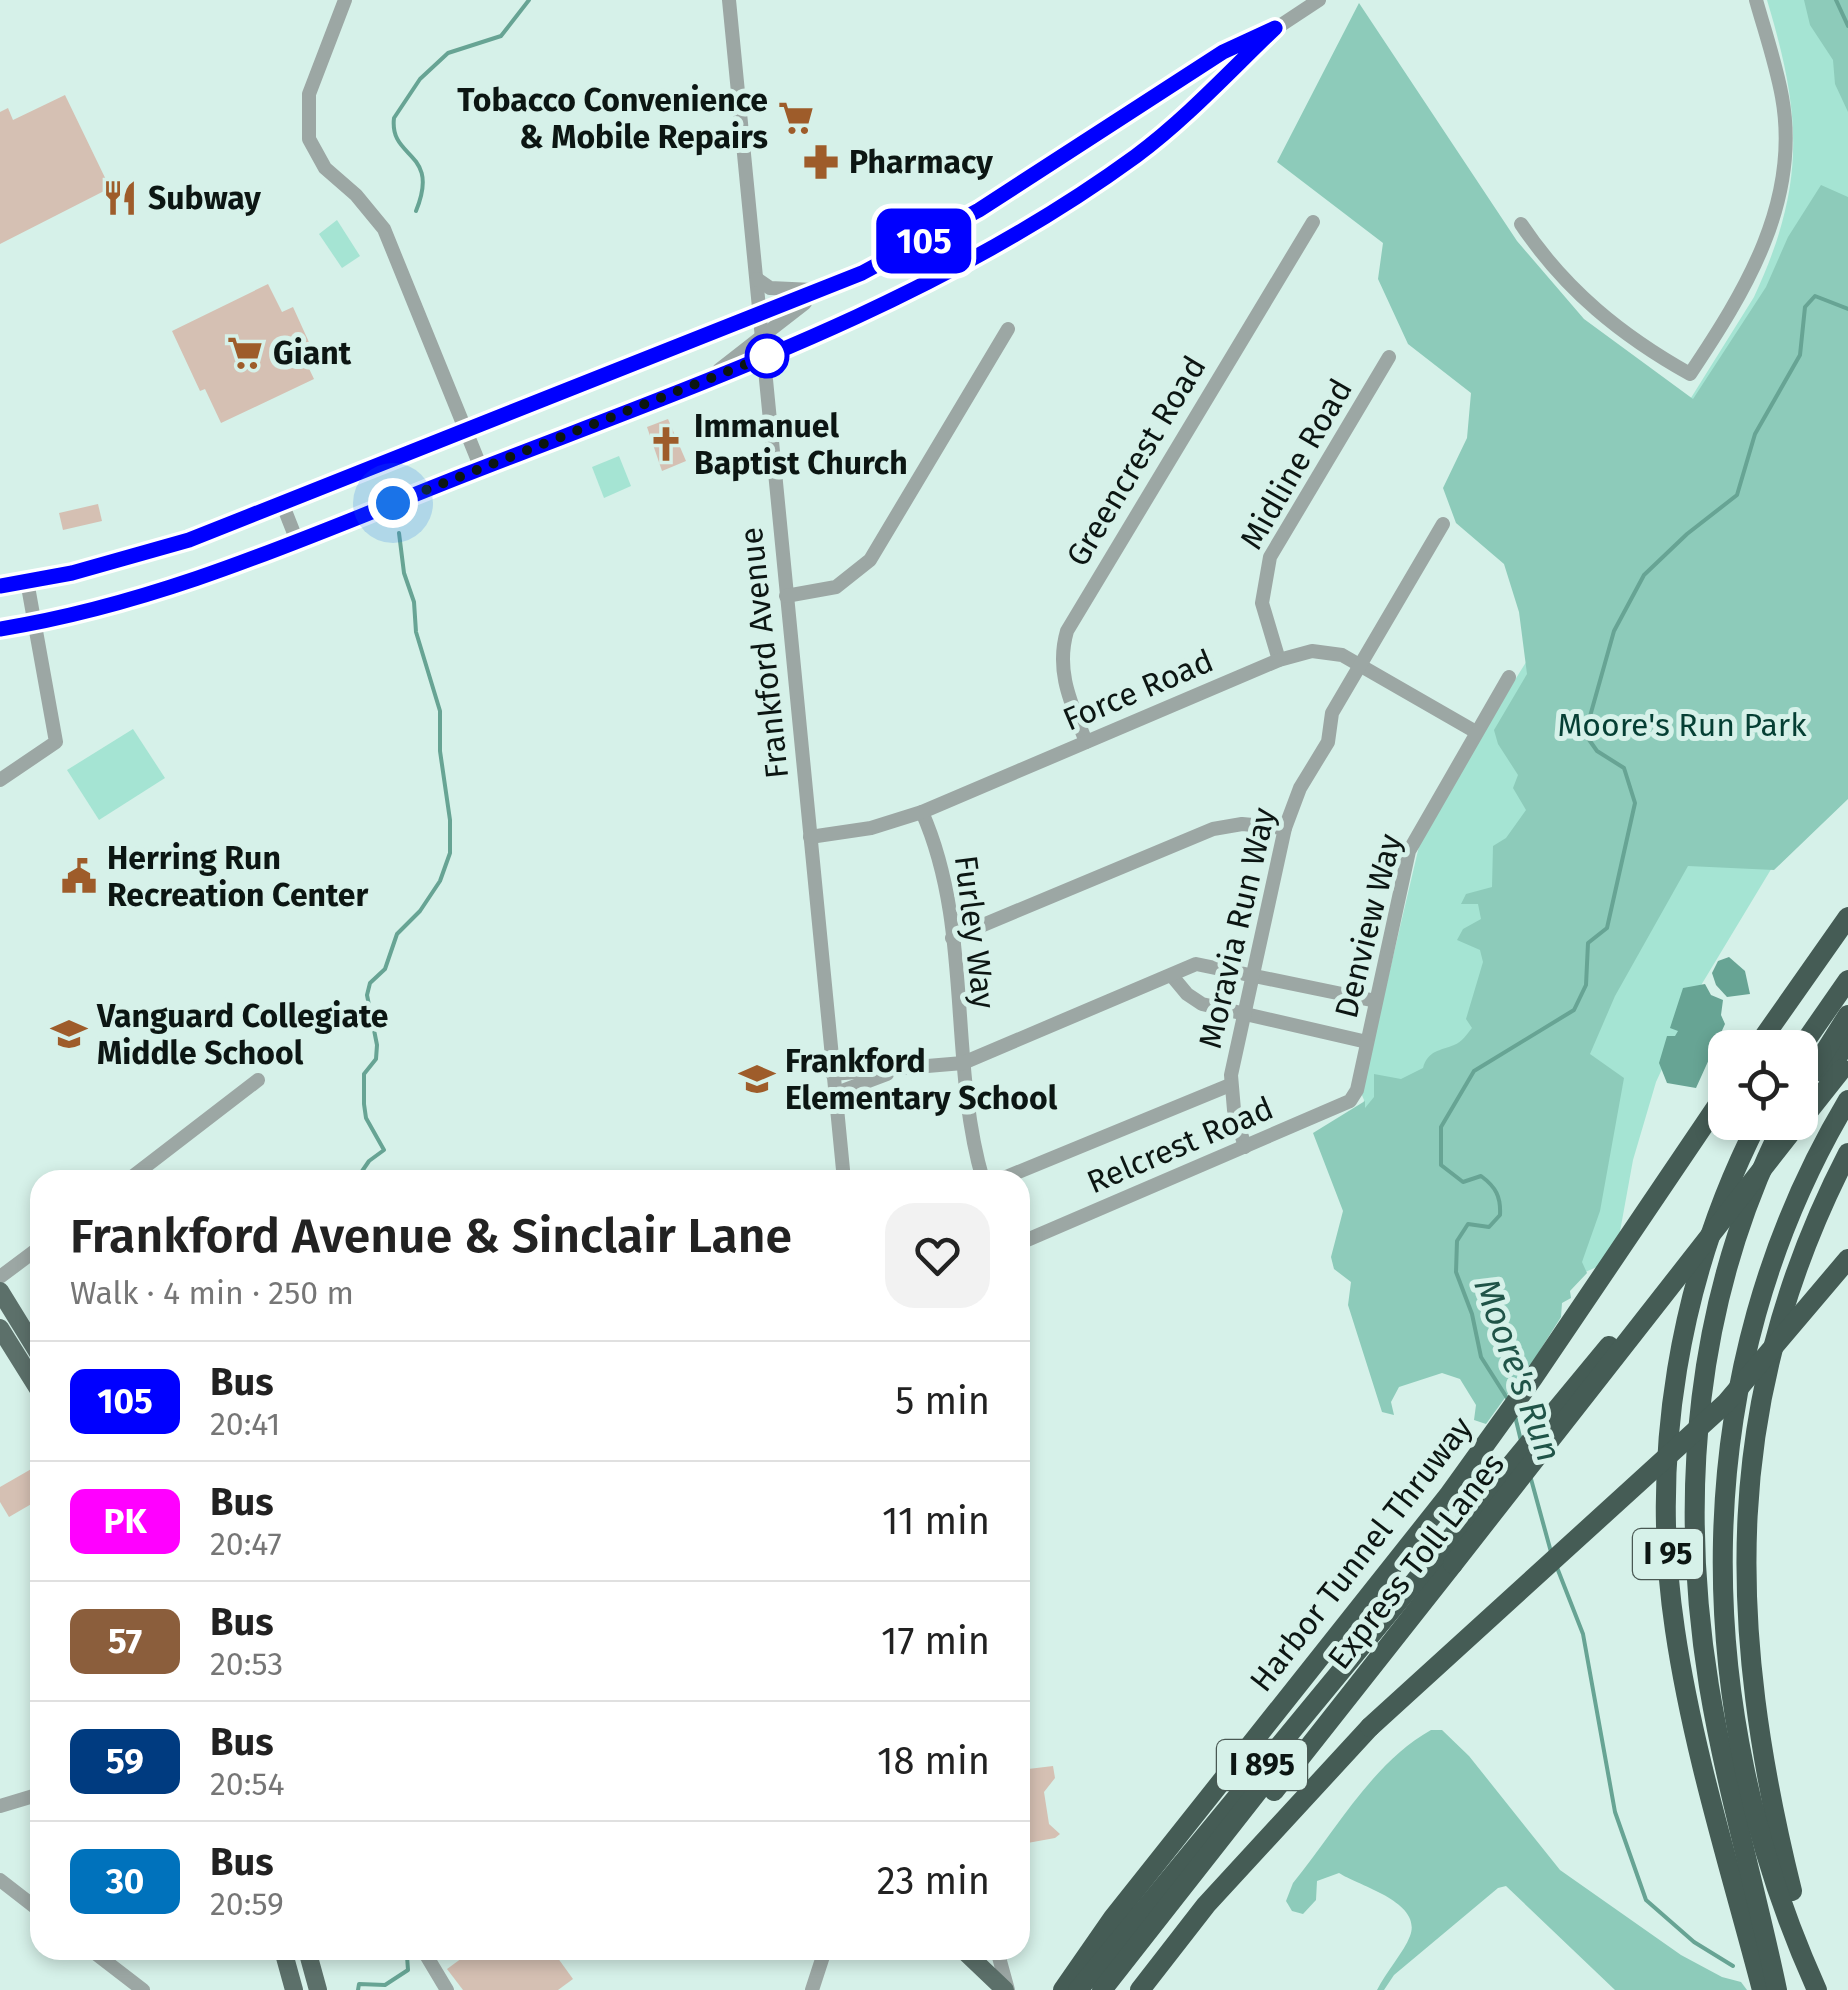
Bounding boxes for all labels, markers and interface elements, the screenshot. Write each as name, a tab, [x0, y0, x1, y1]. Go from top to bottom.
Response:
place label: Tobacco Convenience & Mobile Repairs	[457, 81, 768, 156]
supermarket icon: Tobacco Convenience & Mobile Repairs	[777, 99, 815, 137]
pharmacy icon: Pharmacy	[802, 143, 840, 181]
place label: Pharmacy	[849, 143, 993, 181]
restaurant icon: Subway	[101, 179, 139, 217]
place label: Subway	[148, 179, 261, 217]
line badge: 105	[866, 208, 982, 274]
text: 105	[896, 220, 952, 262]
supermarket icon: Giant	[226, 334, 264, 372]
place label: Giant	[273, 334, 352, 372]
unlabelled marker	[746, 335, 788, 377]
street label: Greencrest Road	[1058, 349, 1214, 573]
street label: Midline Road	[1232, 372, 1360, 556]
place label: Immanuel Baptist Church	[694, 407, 908, 482]
church icon: Immanuel Baptist Church	[647, 425, 685, 463]
your location	[368, 478, 418, 528]
street label: Frankford Avenue	[732, 525, 796, 781]
street label: Force Road	[1057, 641, 1219, 739]
park label: Moore's Run Park	[1557, 706, 1807, 744]
street label: Moravia Run Way	[1191, 804, 1283, 1052]
street label: Denview Way	[1327, 830, 1409, 1022]
place label: Herring Run Recreation Center	[107, 839, 368, 914]
street label: Furley Way	[947, 853, 1003, 1011]
public building icon: Herring Run Recreation Center	[60, 857, 98, 895]
place label: Vanguard Collegiate Middle School	[96, 997, 388, 1072]
school or university icon: Vanguard Collegiate Middle School	[50, 1015, 88, 1053]
map controls	[1708, 1030, 1818, 1140]
button: locate	[1708, 1030, 1818, 1140]
place label: Frankford Elementary School	[785, 1042, 1058, 1117]
school or university icon: Frankford Elementary School	[738, 1060, 776, 1098]
street label: Relcrest Road	[1081, 1089, 1279, 1201]
button: heart	[885, 1203, 990, 1308]
text: Frankford Avenue & Sinclair Lane	[70, 1207, 792, 1265]
water label: Moore's Run	[1466, 1273, 1570, 1467]
text: Walk · 4 min · 250 m	[70, 1274, 354, 1312]
text: Bus	[210, 1359, 274, 1405]
text: 5 min	[895, 1378, 990, 1424]
text: 105	[97, 1380, 153, 1422]
text: 20:41	[210, 1405, 280, 1443]
street label: Harbor Tunnel Thruway	[1242, 1409, 1480, 1699]
street label: Express Toll Lanes	[1320, 1446, 1512, 1676]
text: Bus	[210, 1479, 274, 1525]
text: 11 min	[882, 1498, 990, 1544]
text: PK	[103, 1500, 147, 1542]
text: 20:47	[210, 1525, 282, 1563]
road number: I 95	[1633, 1529, 1703, 1579]
text: Bus	[210, 1599, 274, 1645]
text: 17 min	[881, 1618, 990, 1664]
text: 57	[108, 1620, 142, 1662]
text: 20:53	[210, 1645, 283, 1683]
text: Bus	[210, 1719, 274, 1765]
text: 18 min	[877, 1738, 990, 1784]
text: 59	[106, 1740, 144, 1782]
road number: I 895	[1217, 1740, 1307, 1790]
text: 20:54	[210, 1765, 285, 1803]
text: Bus	[210, 1839, 274, 1885]
text: 23 min	[877, 1858, 990, 1904]
text: 30	[106, 1860, 144, 1902]
text: 20:59	[210, 1885, 284, 1923]

